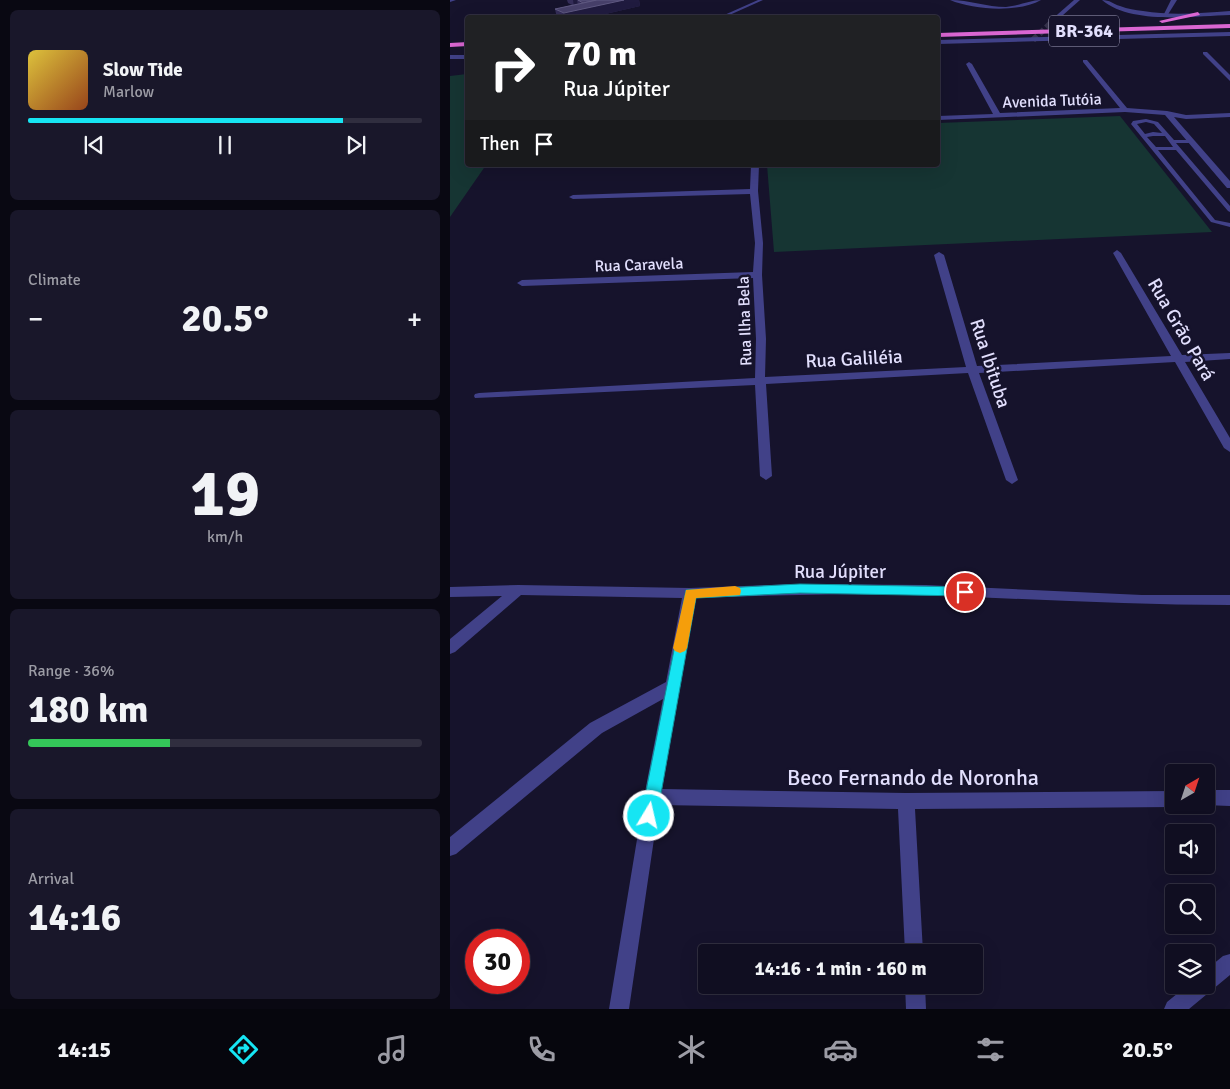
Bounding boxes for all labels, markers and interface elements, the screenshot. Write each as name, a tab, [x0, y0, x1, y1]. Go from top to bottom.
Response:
road number: BR-364	[1049, 16, 1119, 46]
text: 70 m	[563, 32, 637, 75]
icon: right	[480, 35, 545, 100]
text: Slow Tide	[103, 58, 183, 82]
text: Rua Júpiter	[563, 75, 670, 102]
text: Marlow	[103, 82, 154, 102]
street label: Avenida Tutóia	[1002, 89, 1102, 113]
icon: arrive	[530, 130, 558, 158]
icon: previous	[80, 131, 108, 159]
icon: pause	[211, 131, 239, 159]
icon: next	[342, 131, 370, 159]
text: Then	[480, 132, 520, 156]
street label: Rua Caravela	[594, 253, 684, 277]
text: Climate	[28, 270, 81, 290]
street label: Rua Grão Pará	[1142, 274, 1220, 385]
street label: Rua Ilha Bela	[733, 276, 757, 366]
text: 20.5°	[181, 295, 269, 342]
text: −	[28, 302, 43, 336]
text: +	[407, 302, 422, 336]
street label: Rua Ibituba	[964, 316, 1016, 411]
street label: Rua Galiléia	[805, 344, 903, 374]
text: 19	[190, 454, 260, 534]
text: km/h	[207, 527, 243, 547]
street label: Rua Júpiter	[794, 560, 886, 584]
pin	[944, 571, 986, 613]
icon: arrive	[951, 578, 979, 606]
text: Range · 36%	[28, 661, 114, 681]
text: 180 km	[28, 686, 149, 733]
street label: Beco Fernando de Noronha	[787, 764, 1039, 791]
north arrow	[1165, 764, 1215, 814]
map controls	[1165, 764, 1215, 994]
position arrow	[622, 789, 674, 841]
button: sound	[1165, 824, 1215, 874]
text: Arrival	[28, 869, 74, 889]
button: search	[1165, 884, 1215, 934]
text: 14:16	[28, 894, 121, 941]
speed limit sign: 30	[465, 929, 530, 994]
button: layers	[1165, 944, 1215, 994]
text: 14:16 · 1 min · 160 m	[754, 957, 927, 981]
icon: directions	[226, 1032, 261, 1067]
icon: music	[375, 1032, 410, 1067]
icon: phone	[524, 1032, 559, 1067]
icon: climate	[674, 1032, 709, 1067]
icon: car	[823, 1032, 858, 1067]
icon: filters	[973, 1032, 1008, 1067]
text: 14:15	[57, 1036, 111, 1063]
text: 20.5°	[1122, 1036, 1173, 1063]

